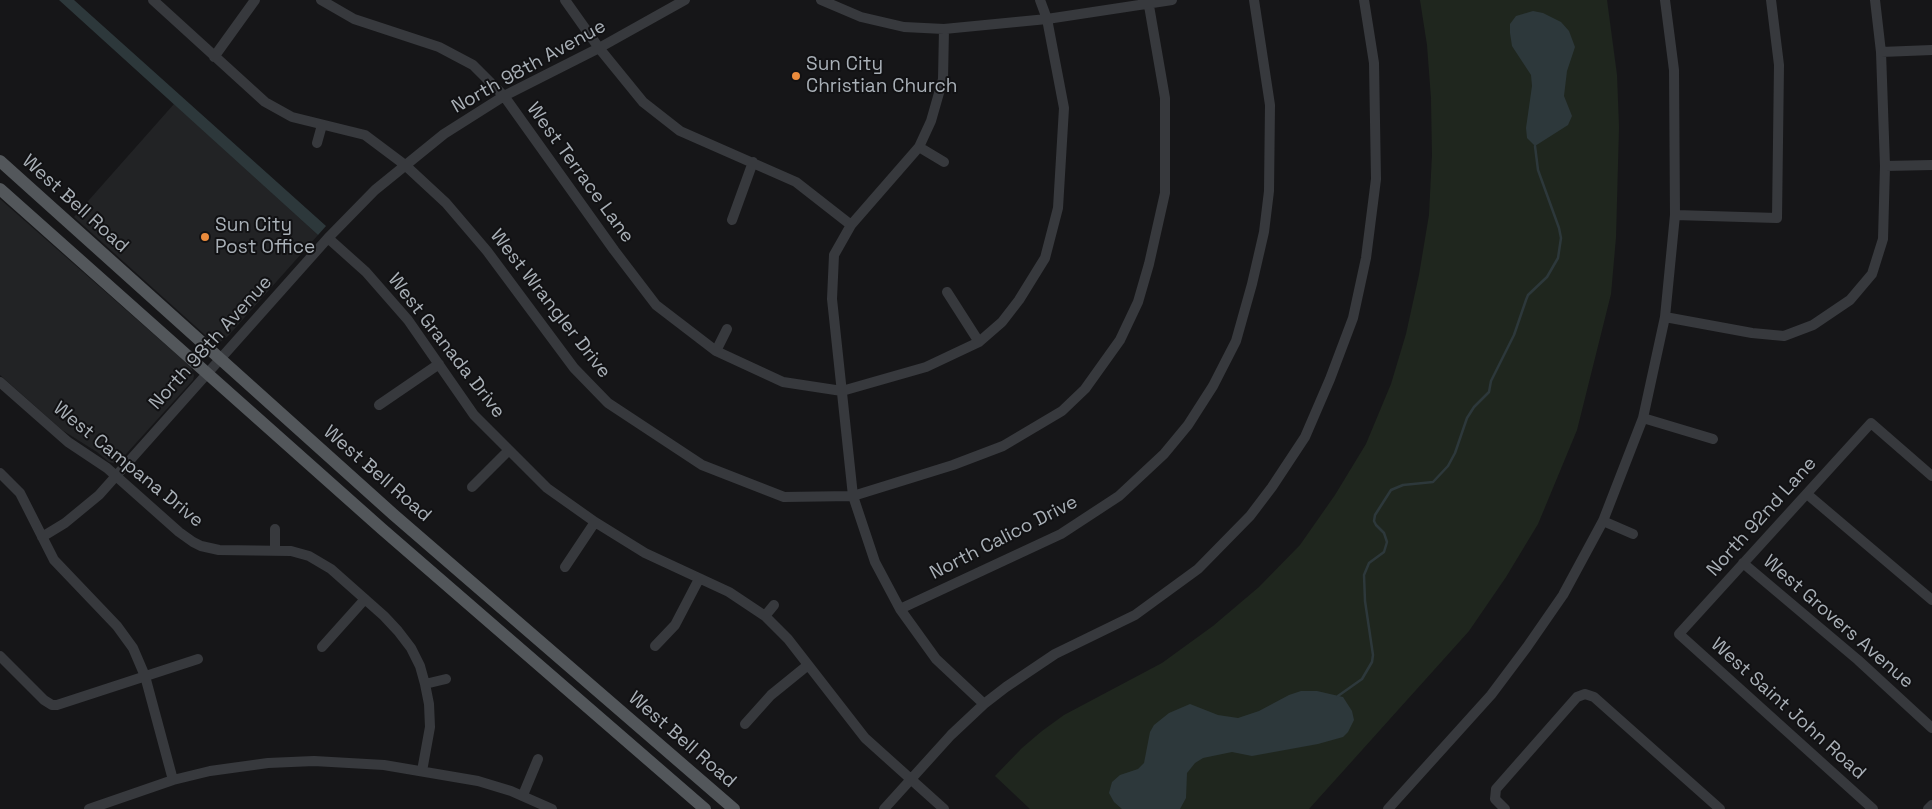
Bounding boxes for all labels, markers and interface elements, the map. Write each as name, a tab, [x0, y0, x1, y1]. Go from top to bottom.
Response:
street label: North 98th Avenue	[448, 15, 610, 119]
place label: Sun City Christian Church	[806, 54, 957, 98]
marker: Sun City Christian Church	[790, 70, 802, 82]
street label: West Terrace Lane	[521, 98, 639, 248]
street label: West Bell Road	[17, 150, 133, 258]
place label: Sun City Post Office	[215, 215, 315, 259]
street label: West Wrangler Drive	[485, 225, 615, 383]
marker: Sun City Post Office	[199, 231, 211, 243]
street label: West Granada Drive	[382, 269, 510, 423]
street label: North 98th Avenue	[145, 271, 277, 415]
street label: West Campana Drive	[48, 397, 208, 533]
street label: West Bell Road	[318, 421, 436, 527]
street label: North 92nd Lane	[1702, 453, 1822, 581]
street label: North Calico Drive	[926, 491, 1082, 585]
street label: West Grovers Avenue	[1758, 550, 1918, 694]
street label: West Saint John Road	[1706, 633, 1870, 785]
street label: West Bell Road	[623, 687, 741, 793]

